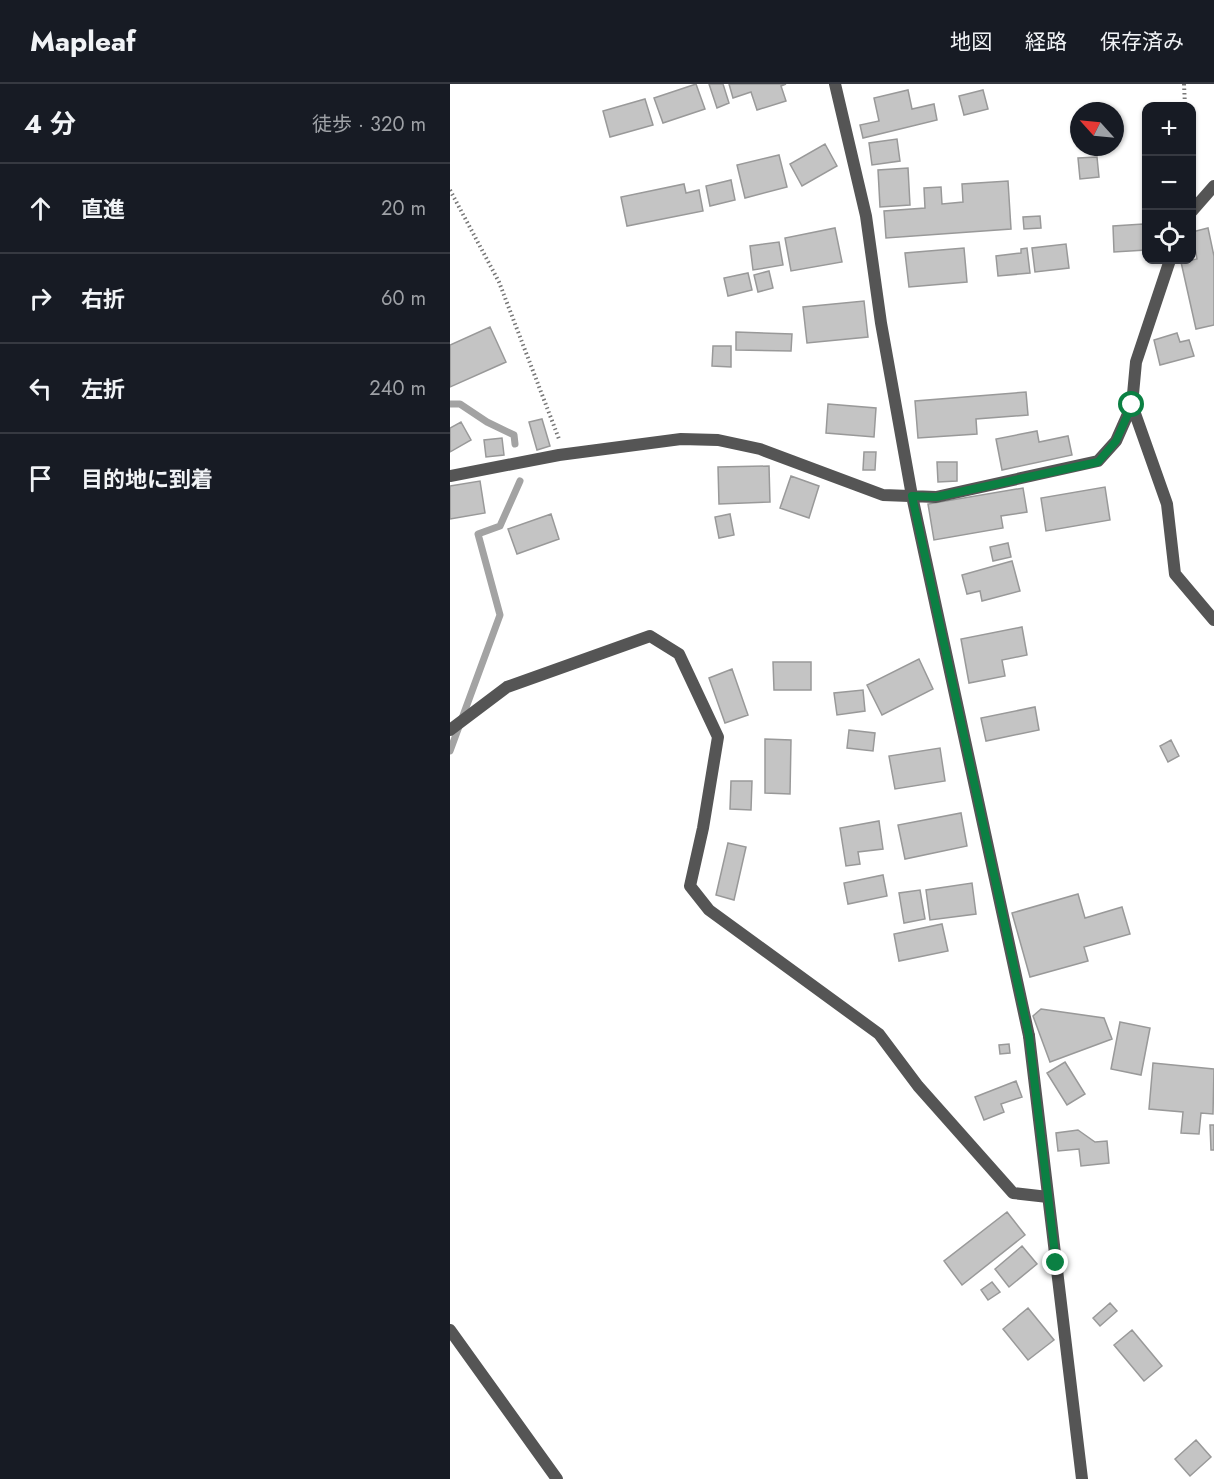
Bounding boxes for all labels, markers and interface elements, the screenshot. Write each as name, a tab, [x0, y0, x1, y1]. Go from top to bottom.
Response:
text: Mapleaf	[30, 21, 136, 62]
text: 地図	[950, 27, 992, 57]
text: 経路	[1025, 27, 1067, 57]
text: 保存済み	[1100, 27, 1184, 57]
north arrow	[1070, 102, 1124, 156]
map controls	[1142, 102, 1196, 264]
button: +	[1142, 102, 1196, 156]
text: 4 分	[24, 105, 76, 143]
text: 徒歩 · 320 m	[312, 110, 426, 139]
button: −	[1142, 156, 1196, 210]
icon: ahead	[24, 192, 57, 225]
text: 直進	[81, 193, 125, 225]
text: 20 m	[381, 194, 426, 223]
button: locate	[1142, 210, 1196, 264]
icon: right	[24, 282, 57, 315]
text: 右折	[81, 283, 125, 315]
text: 60 m	[381, 284, 426, 313]
icon: left	[24, 372, 57, 405]
text: 左折	[81, 373, 125, 405]
text: 240 m	[369, 374, 426, 403]
route start	[1118, 391, 1144, 417]
icon: arrive	[24, 462, 57, 495]
text: 目的地に到着	[81, 463, 213, 495]
route end	[1042, 1249, 1068, 1275]

